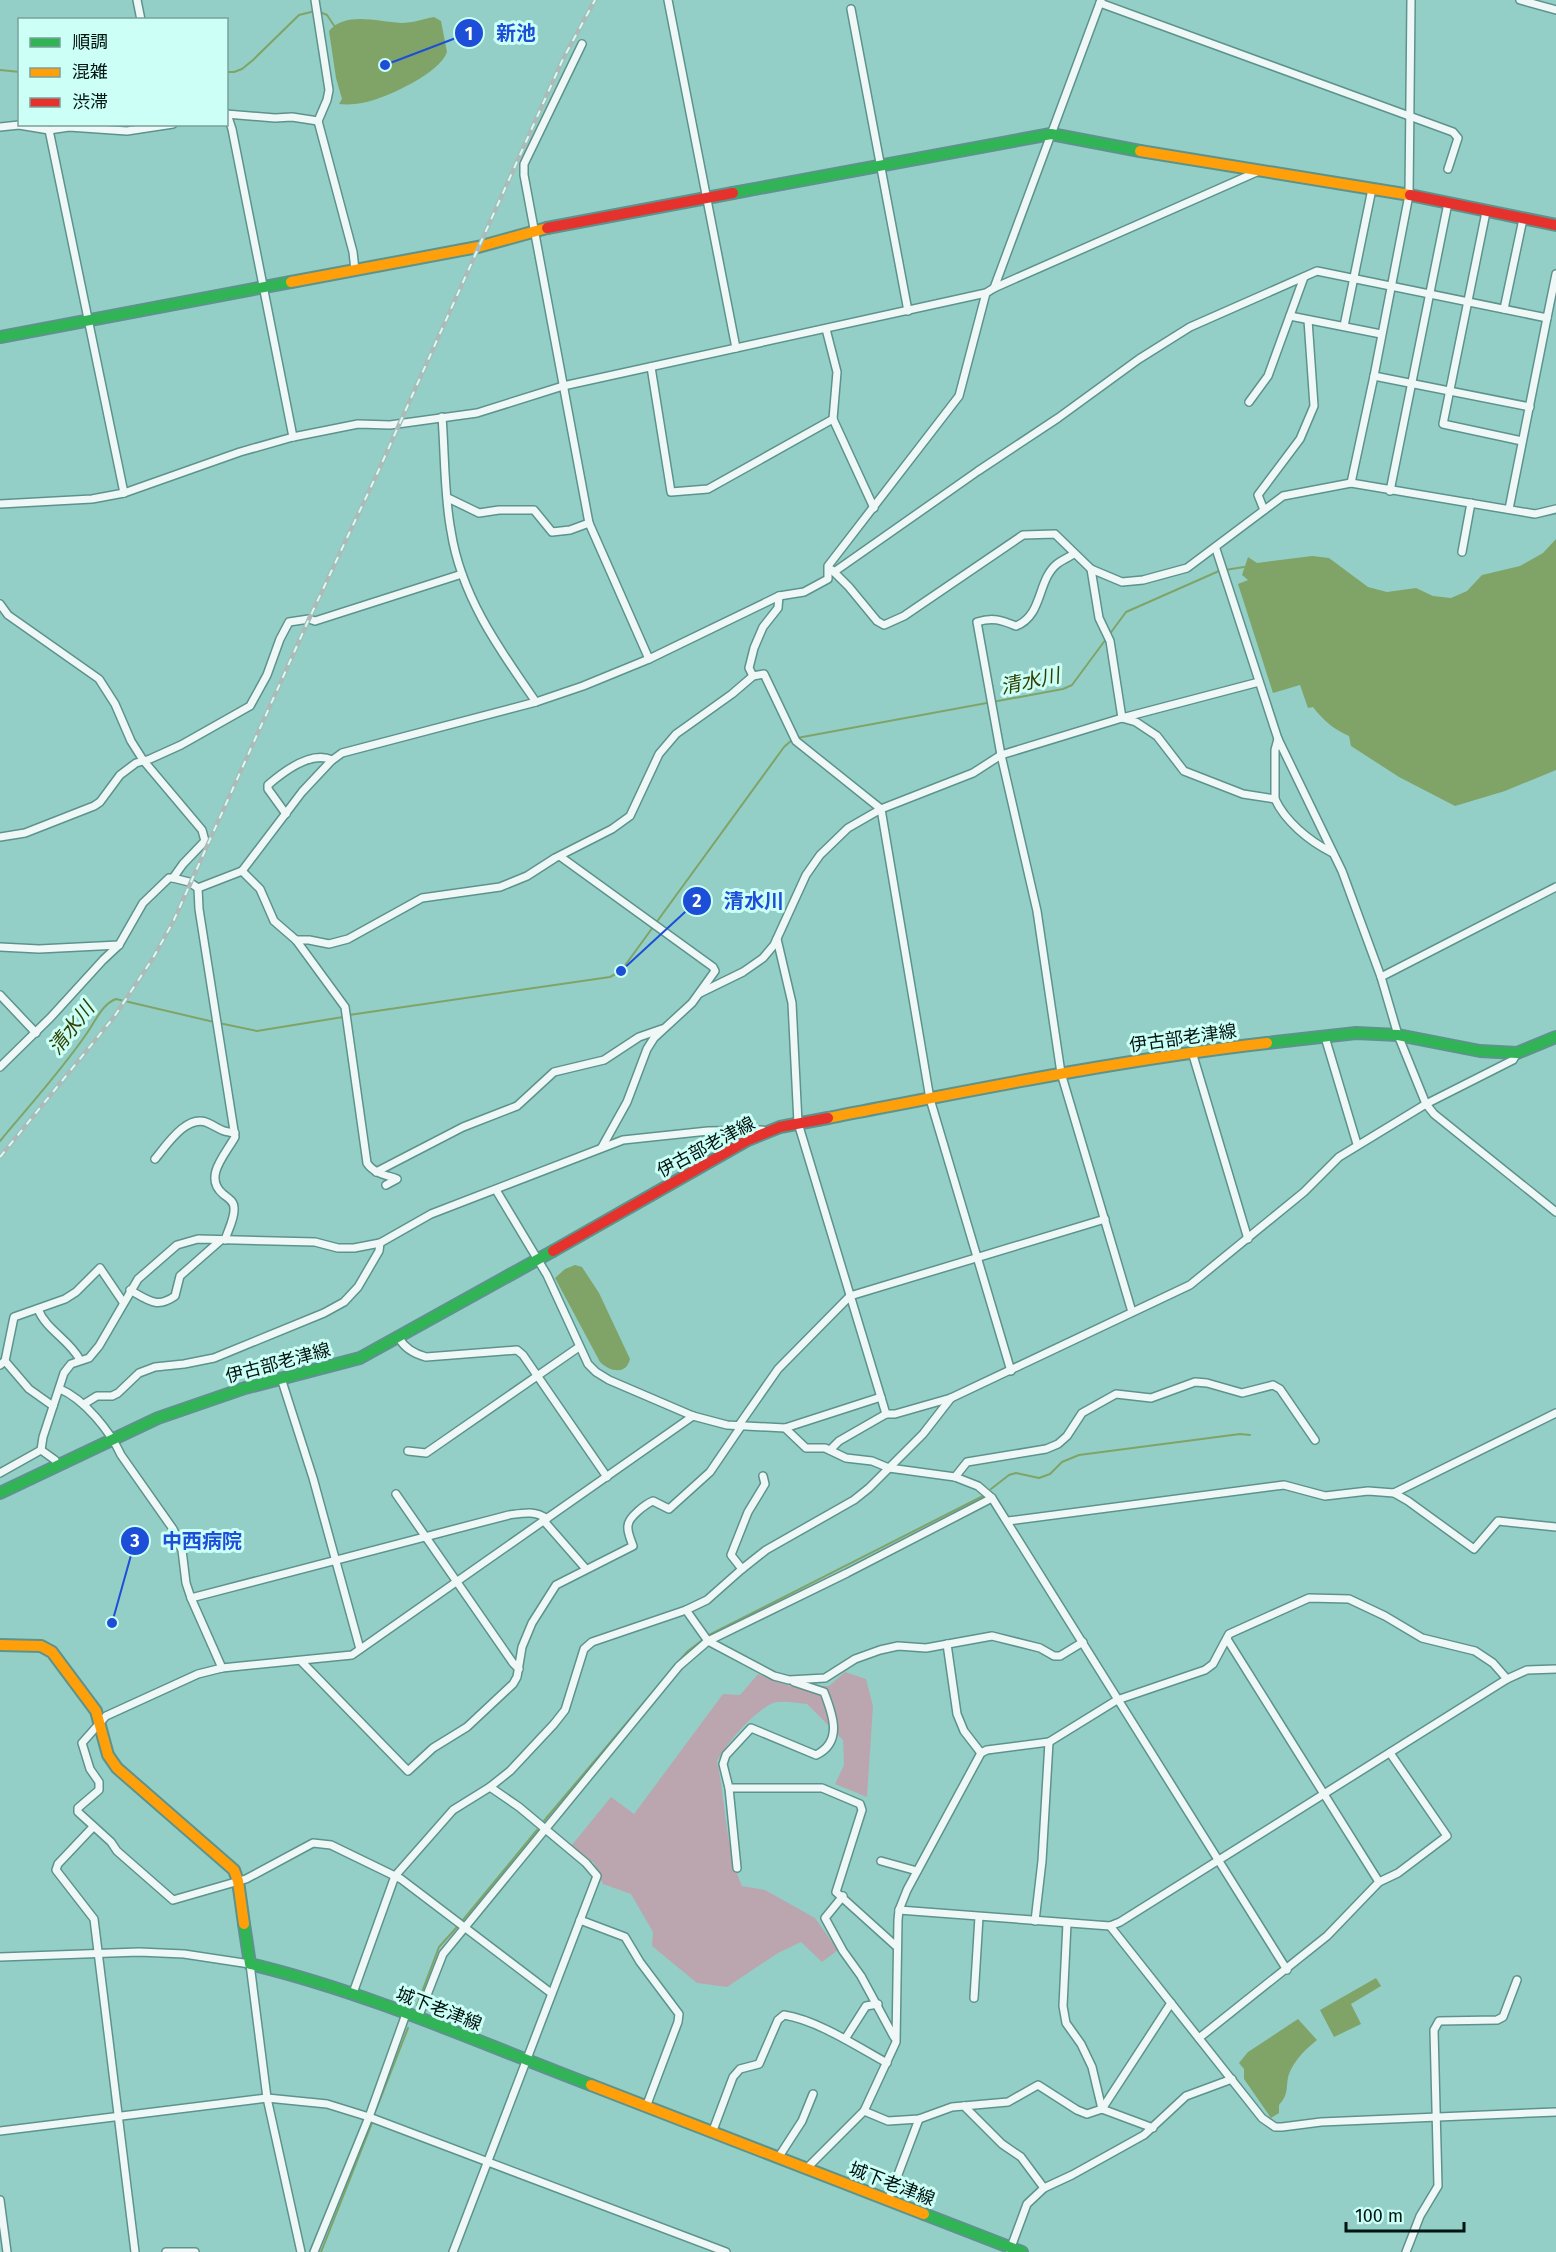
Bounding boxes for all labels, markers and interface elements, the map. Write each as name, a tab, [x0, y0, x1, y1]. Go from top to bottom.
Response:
callout: 新池	[454, 14, 548, 52]
legend	[18, 18, 228, 126]
text: 新池	[496, 21, 536, 45]
text: 1	[465, 23, 473, 45]
text: 順調	[72, 31, 108, 53]
text: 混雑	[72, 61, 108, 83]
text: 渋滞	[72, 91, 108, 113]
water label: 清水川	[998, 663, 1064, 699]
callout: 清水川	[682, 882, 796, 920]
text: 清水川	[724, 889, 784, 913]
text: 2	[692, 890, 702, 912]
water label: 清水川	[43, 995, 100, 1059]
street label: 伊古部老津線	[1128, 1020, 1238, 1056]
street label: 伊古部老津線	[653, 1112, 759, 1182]
street label: 伊古部老津線	[223, 1338, 333, 1388]
callout: 中西病院	[120, 1522, 254, 1560]
text: 中西病院	[162, 1529, 242, 1553]
text: 3	[129, 1530, 140, 1552]
street label: 城下老津線	[393, 1983, 485, 2035]
street label: 城下老津線	[846, 2158, 938, 2210]
scale bar	[1346, 2195, 1464, 2233]
text: 100 m	[1355, 2205, 1403, 2227]

